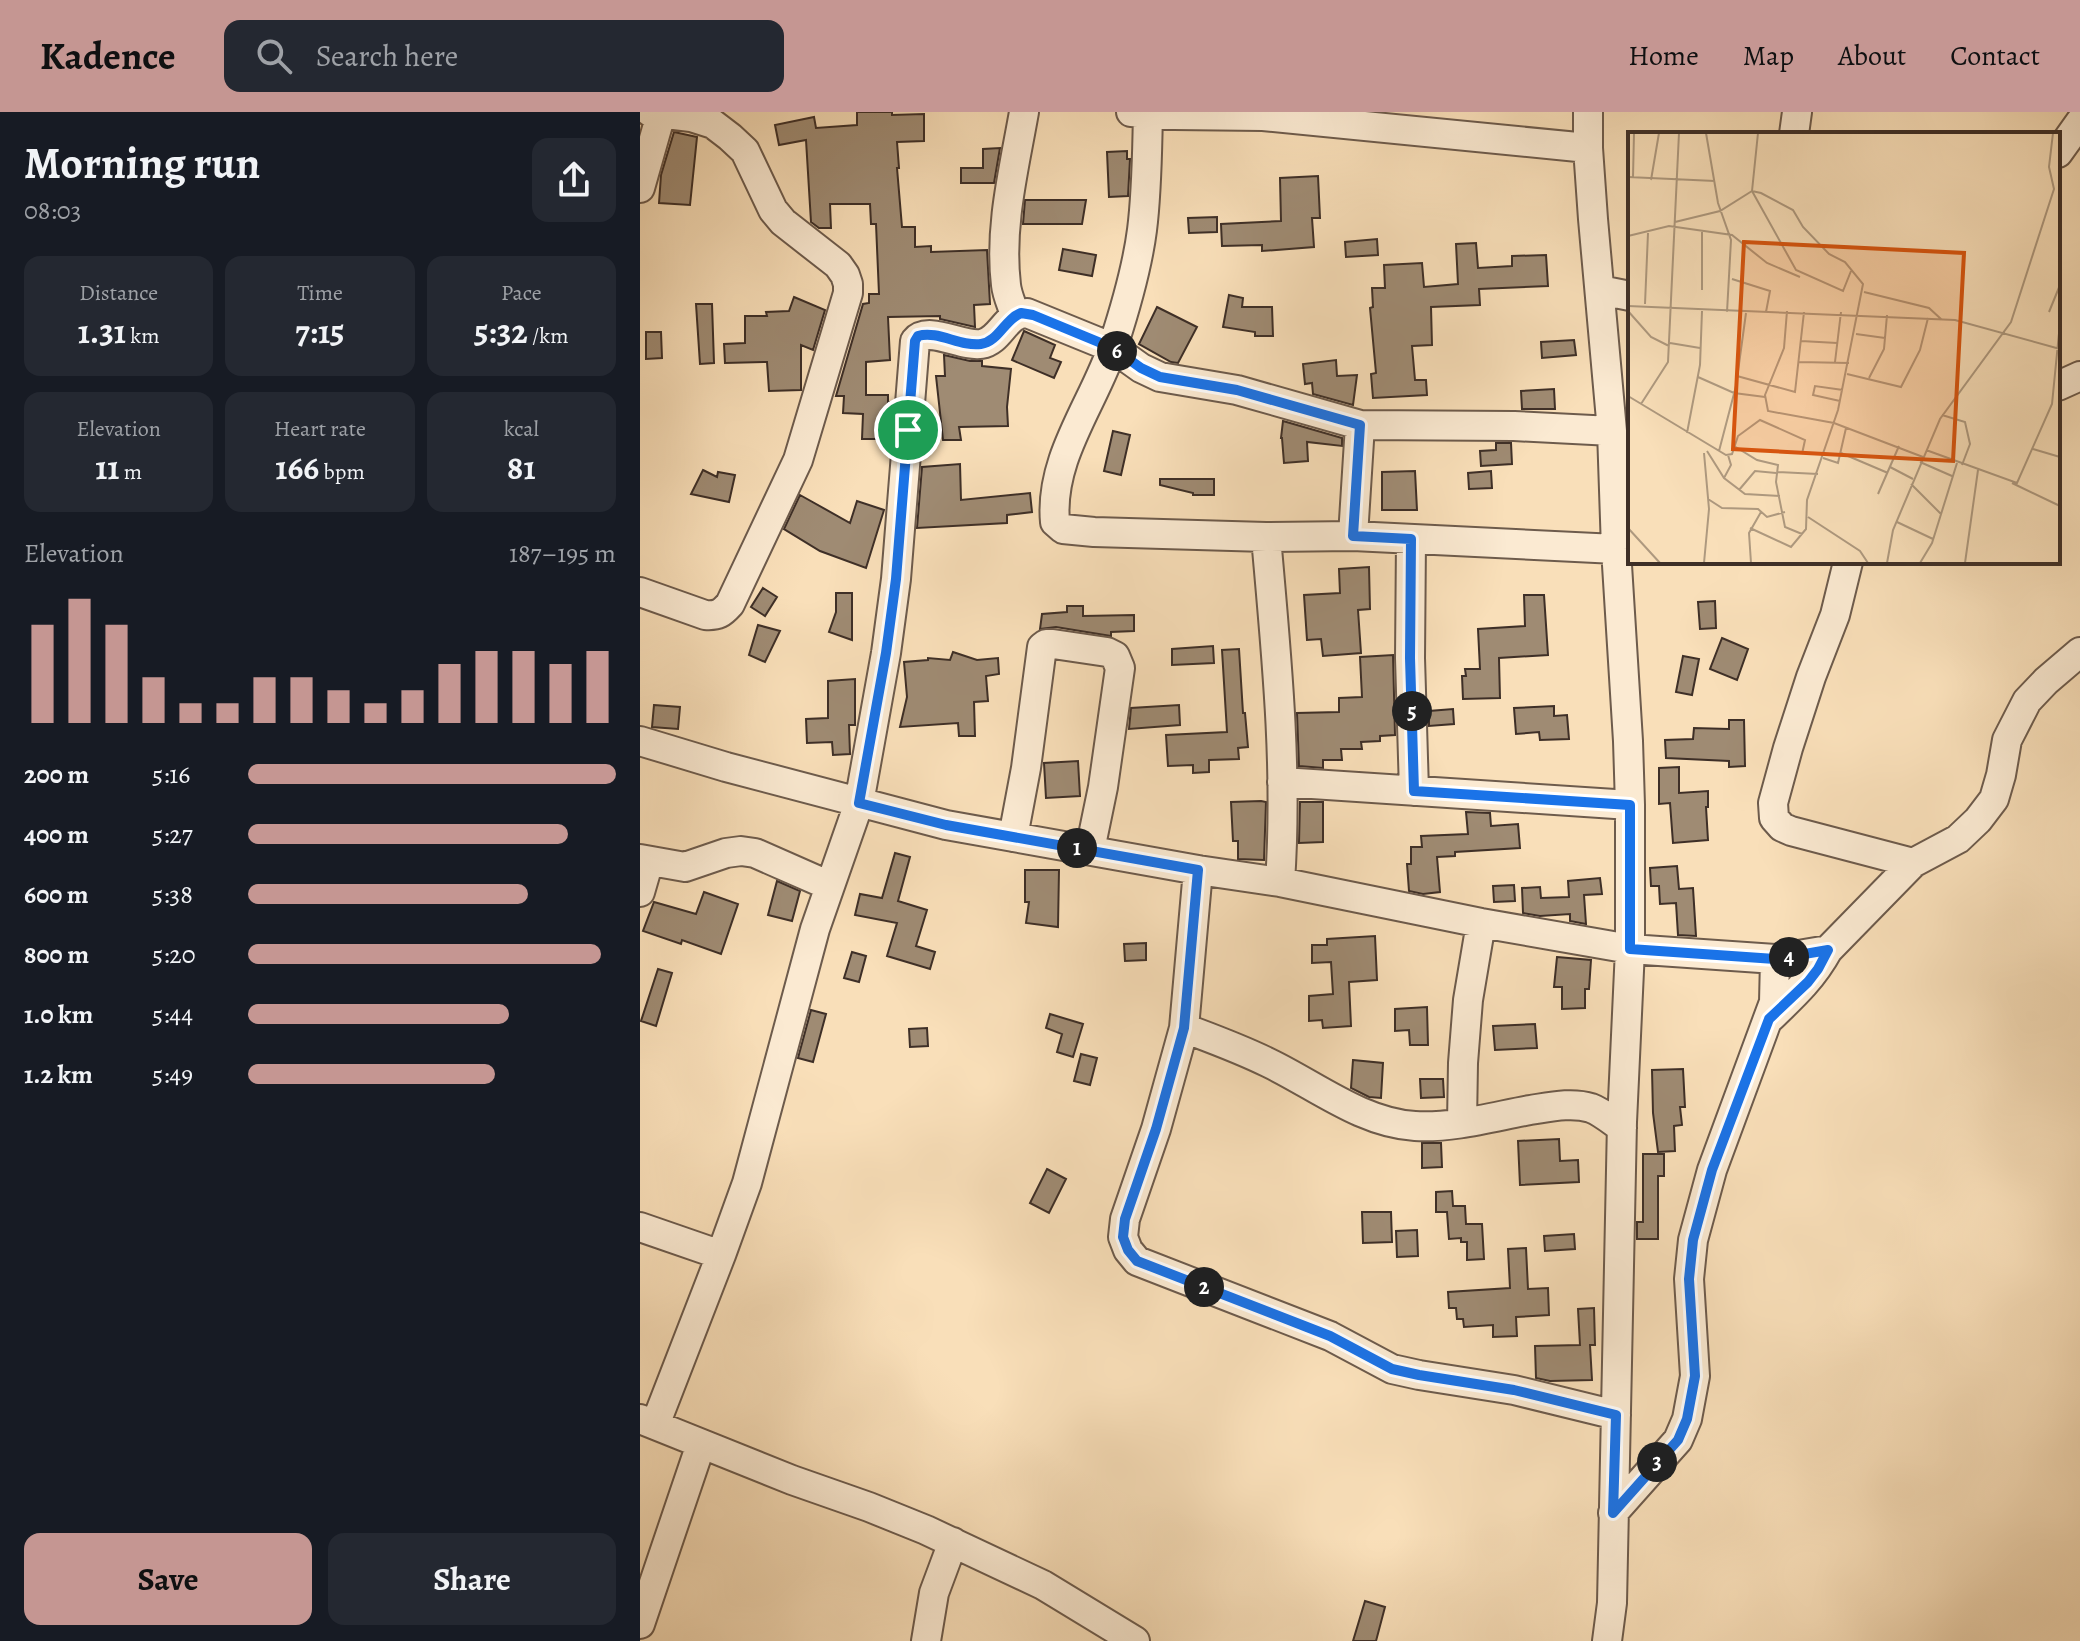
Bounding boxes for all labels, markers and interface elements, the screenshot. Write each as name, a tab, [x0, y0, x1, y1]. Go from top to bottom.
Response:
search box	[224, 20, 784, 92]
text: Kadence	[40, 30, 176, 82]
icon: search	[252, 34, 296, 78]
text: Search here	[316, 36, 458, 76]
text: Home	[1628, 37, 1699, 75]
text: Map	[1743, 37, 1794, 75]
text: About	[1838, 37, 1906, 75]
text: Contact	[1950, 37, 2040, 75]
inset map	[1628, 132, 2060, 564]
text: Morning run	[24, 133, 260, 193]
button: share	[532, 138, 616, 222]
text: 08:03	[24, 193, 81, 228]
text: Distance	[79, 278, 158, 308]
text: Time	[297, 278, 343, 308]
text: Pace	[501, 278, 542, 308]
text: 1.31	[78, 308, 126, 355]
text: 7:15	[295, 308, 345, 355]
text: 5:32	[474, 308, 528, 355]
text: km	[126, 321, 160, 351]
text: /km	[528, 321, 569, 351]
pin: 6	[1097, 331, 1137, 371]
text: 6	[1112, 336, 1122, 366]
pin	[874, 396, 942, 464]
icon: arrive	[886, 408, 930, 452]
text: Elevation	[76, 414, 161, 444]
text: Heart rate	[274, 414, 366, 444]
text: kcal	[504, 414, 539, 444]
text: 11	[95, 444, 120, 491]
text: 166	[275, 444, 319, 491]
text: 81	[507, 444, 536, 491]
text: m	[120, 457, 142, 487]
text: bpm	[319, 457, 365, 487]
text: Elevation	[24, 536, 124, 571]
text: 187–195 m	[509, 536, 616, 571]
pin: 5	[1392, 691, 1432, 731]
text: 5	[1407, 696, 1417, 726]
text: 200 m	[24, 757, 89, 792]
text: 5:16	[152, 757, 190, 792]
text: 400 m	[24, 817, 89, 852]
text: 5:27	[152, 817, 193, 852]
pin: 1	[1057, 828, 1097, 868]
text: 1	[1073, 833, 1081, 863]
text: 600 m	[24, 877, 89, 912]
text: 5:38	[152, 877, 193, 912]
text: 800 m	[24, 937, 89, 972]
text: 5:20	[152, 937, 196, 972]
pin: 4	[1769, 937, 1809, 977]
text: 4	[1784, 942, 1794, 972]
text: 1.0 km	[24, 997, 93, 1032]
text: 5:44	[152, 997, 193, 1032]
text: 1.2 km	[24, 1057, 93, 1092]
text: 5:49	[152, 1057, 193, 1092]
pin: 2	[1184, 1267, 1224, 1307]
text: 2	[1199, 1272, 1209, 1302]
pin: 3	[1637, 1442, 1677, 1482]
text: 3	[1652, 1447, 1662, 1477]
button: Save	[24, 1533, 312, 1625]
button: Share	[328, 1533, 616, 1625]

